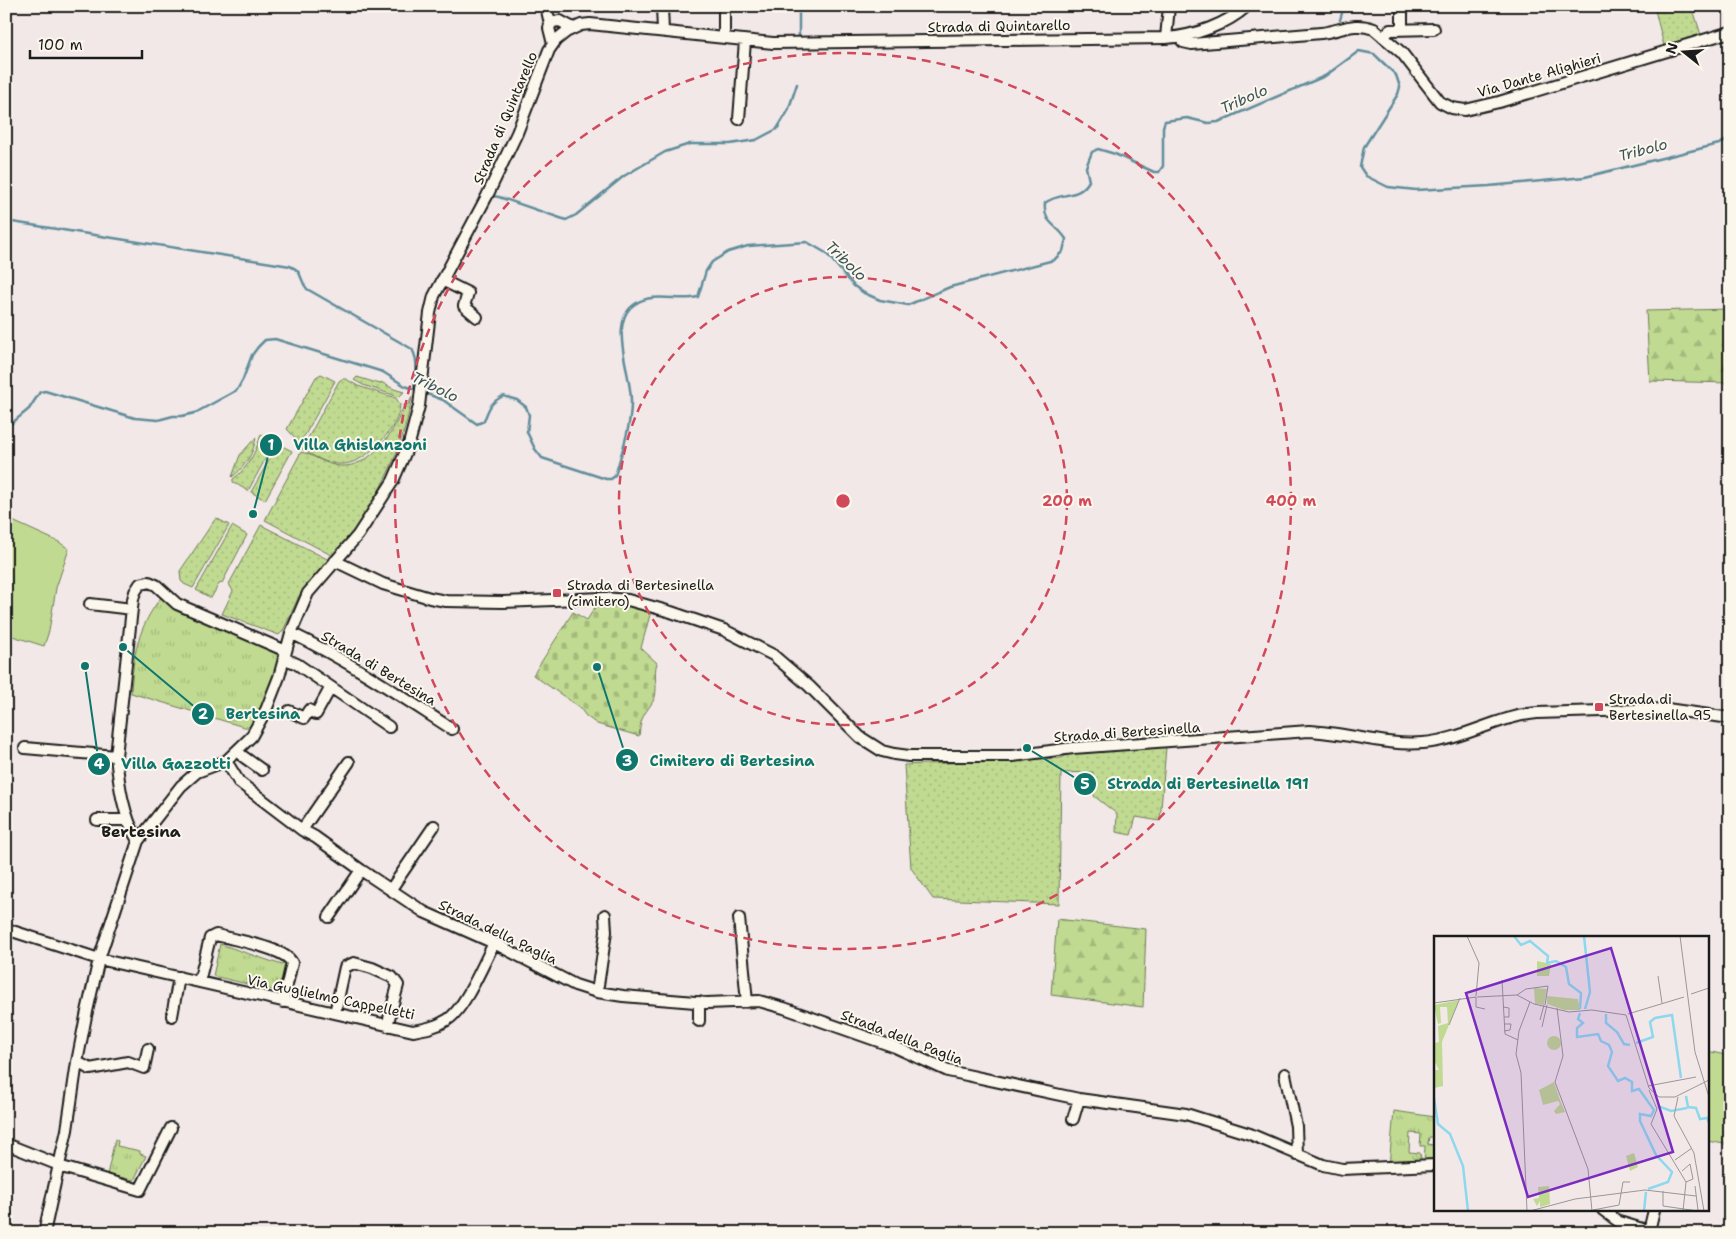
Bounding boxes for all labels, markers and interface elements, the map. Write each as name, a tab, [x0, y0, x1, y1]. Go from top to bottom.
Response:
street label: Strada di Quintarello	[928, 16, 1070, 36]
scale bar	[30, 28, 142, 60]
north arrow	[1658, 28, 1708, 78]
text: 100 m	[38, 35, 83, 55]
text: N	[1661, 40, 1682, 56]
street label: Strada di Quintarello	[469, 49, 541, 187]
street label: Via Dante Alighieri	[1475, 49, 1603, 101]
water label: Tribolo	[1217, 80, 1271, 118]
water label: Tribolo	[1616, 134, 1670, 166]
water label: Tribolo	[821, 236, 871, 286]
water label: Tribolo	[408, 367, 462, 407]
callout: Villa Ghislanzoni	[258, 430, 437, 460]
text: 1	[268, 435, 275, 455]
text: Villa Ghislanzoni	[293, 435, 427, 455]
text: 200 m	[1042, 491, 1092, 511]
text: 400 m	[1266, 491, 1316, 511]
centre of rings	[834, 492, 852, 510]
place label: Strada di Bertesinella (cimitero)	[567, 576, 714, 610]
marker: Strada di Bertesinella (cimitero)	[551, 587, 563, 599]
street label: Strada di Bertesina	[318, 627, 440, 710]
place label: Strada di Bertesinella 95	[1609, 690, 1711, 724]
callout: Bertesina	[190, 699, 310, 729]
marker: Strada di Bertesinella 95	[1593, 701, 1605, 713]
text: 2	[198, 704, 209, 724]
text: Bertesina	[226, 704, 301, 724]
street label: Strada di Bertesinella	[1053, 718, 1201, 746]
callout: Cimitero di Bertesina	[614, 745, 824, 775]
callout: Villa Gazzotti	[86, 749, 241, 779]
text: 3	[622, 751, 632, 771]
text: Cimitero di Bertesina	[650, 751, 815, 771]
text: 4	[94, 754, 105, 774]
text: Villa Gazzotti	[121, 754, 231, 774]
callout: Strada di Bertesinella 191	[1072, 769, 1319, 799]
text: 5	[1080, 774, 1090, 794]
text: Strada di Bertesinella 191	[1107, 774, 1309, 794]
district label: Bertesina	[101, 821, 181, 842]
street label: Strada della Paglia	[436, 895, 560, 969]
inset map	[1434, 936, 1708, 1212]
street label: Via Guglielmo Cappelletti	[245, 970, 417, 1024]
street label: Strada della Paglia	[838, 1005, 966, 1069]

